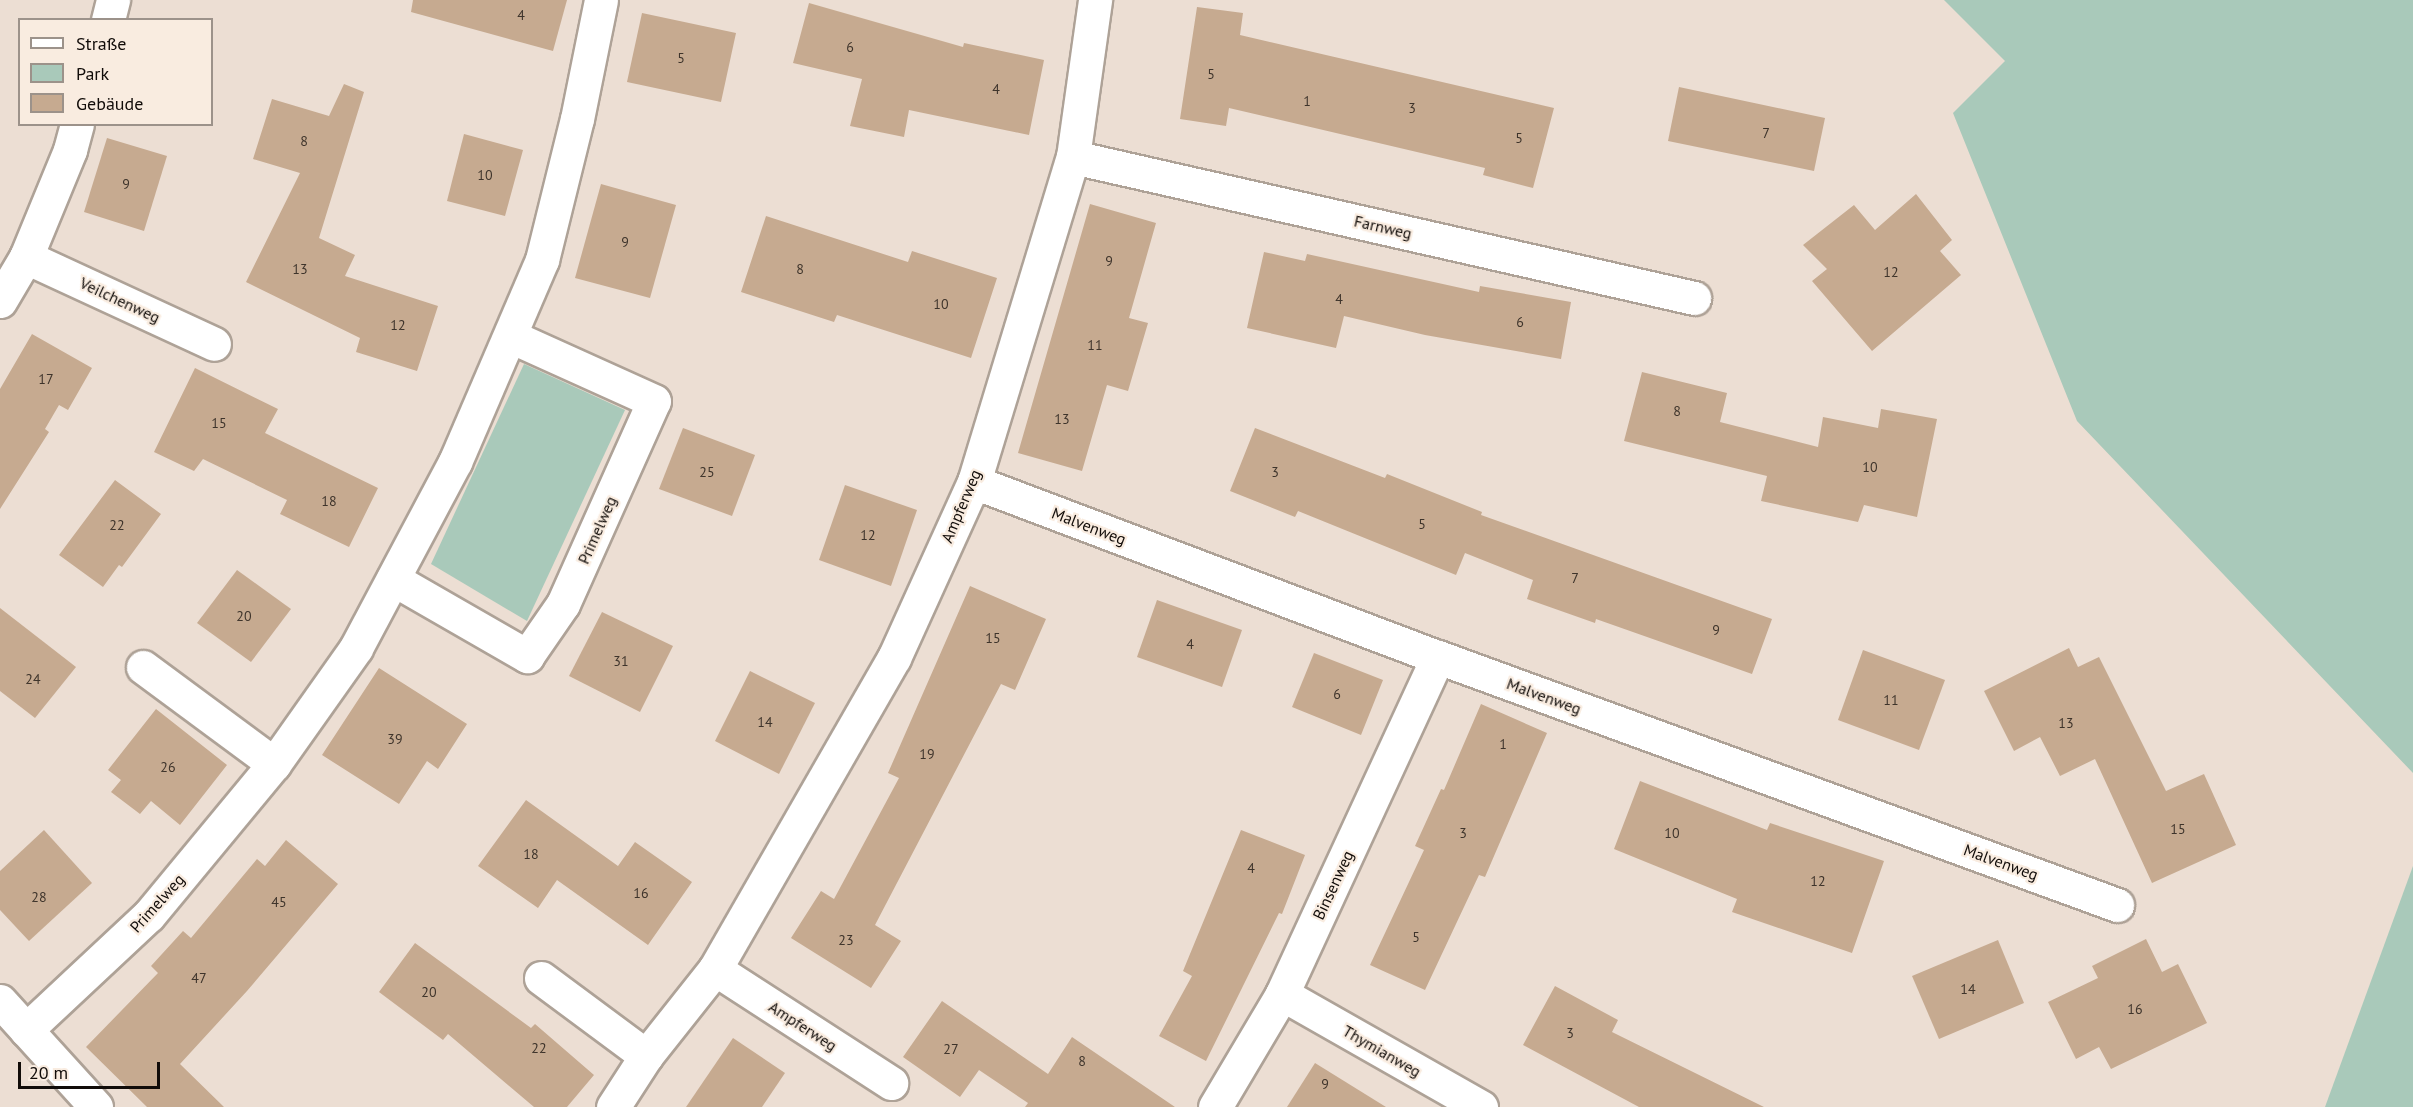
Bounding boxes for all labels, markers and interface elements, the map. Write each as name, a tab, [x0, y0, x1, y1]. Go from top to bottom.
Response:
house number: 4	[517, 7, 525, 23]
legend	[18, 18, 213, 126]
text: Straße	[76, 32, 127, 55]
house number: 6	[846, 39, 854, 55]
house number: 5	[677, 50, 685, 66]
text: Park	[76, 62, 109, 85]
house number: 5	[1207, 66, 1215, 82]
house number: 4	[992, 81, 1000, 97]
text: Gebäude	[76, 92, 143, 115]
house number: 1	[1303, 93, 1311, 109]
house number: 3	[1408, 100, 1416, 116]
house number: 7	[1762, 125, 1770, 141]
house number: 5	[1515, 130, 1523, 146]
house number: 8	[300, 133, 308, 149]
house number: 10	[477, 167, 493, 183]
house number: 9	[122, 176, 130, 192]
street label: Farnweg	[1352, 211, 1414, 243]
house number: 9	[621, 234, 629, 250]
house number: 9	[1105, 253, 1113, 269]
house number: 13	[292, 261, 308, 277]
house number: 8	[796, 261, 804, 277]
house number: 12	[1883, 264, 1899, 280]
street label: Veilchenweg	[77, 273, 163, 327]
house number: 4	[1335, 291, 1343, 307]
house number: 10	[933, 296, 949, 312]
house number: 6	[1516, 314, 1524, 330]
house number: 12	[390, 317, 406, 333]
house number: 11	[1087, 337, 1103, 353]
house number: 17	[38, 371, 54, 387]
house number: 8	[1673, 403, 1681, 419]
house number: 13	[1054, 411, 1070, 427]
house number: 15	[211, 415, 227, 431]
house number: 10	[1862, 459, 1878, 475]
house number: 25	[699, 464, 715, 480]
house number: 3	[1271, 464, 1279, 480]
street label: Ampferweg	[937, 467, 985, 545]
house number: 18	[321, 493, 337, 509]
street label: Primelweg	[574, 493, 620, 567]
street label: Malvenweg	[1049, 503, 1129, 549]
house number: 5	[1418, 516, 1426, 532]
house number: 22	[109, 517, 125, 533]
house number: 12	[860, 527, 876, 543]
house number: 7	[1571, 570, 1579, 586]
house number: 20	[236, 608, 252, 624]
house number: 9	[1712, 622, 1720, 638]
house number: 15	[985, 630, 1001, 646]
house number: 4	[1186, 636, 1194, 652]
house number: 31	[613, 653, 629, 669]
house number: 24	[25, 671, 41, 687]
street label: Malvenweg	[1504, 674, 1584, 718]
house number: 6	[1333, 686, 1341, 702]
house number: 11	[1883, 692, 1899, 708]
house number: 14	[757, 714, 773, 730]
house number: 13	[2058, 715, 2074, 731]
house number: 39	[387, 731, 403, 747]
house number: 1	[1499, 736, 1507, 752]
house number: 19	[919, 746, 935, 762]
house number: 26	[160, 759, 176, 775]
house number: 15	[2170, 821, 2186, 837]
house number: 3	[1459, 825, 1467, 841]
house number: 10	[1664, 825, 1680, 841]
street label: Malvenweg	[1961, 840, 2041, 884]
house number: 18	[523, 846, 539, 862]
street label: Binsenweg	[1309, 847, 1357, 923]
house number: 4	[1247, 860, 1255, 876]
street label: Primelweg	[126, 870, 188, 936]
house number: 12	[1810, 873, 1826, 889]
house number: 16	[633, 885, 649, 901]
house number: 28	[31, 889, 47, 905]
house number: 45	[271, 894, 287, 910]
house number: 5	[1412, 929, 1420, 945]
house number: 23	[838, 932, 854, 948]
house number: 47	[191, 970, 207, 986]
house number: 14	[1960, 981, 1976, 997]
house number: 20	[421, 984, 437, 1000]
street label: Ampferweg	[765, 997, 841, 1055]
house number: 16	[2127, 1001, 2143, 1017]
street label: Thymianweg	[1339, 1021, 1425, 1081]
house number: 3	[1566, 1025, 1574, 1041]
house number: 22	[531, 1040, 547, 1056]
house number: 27	[943, 1041, 959, 1057]
scale bar	[21, 1050, 164, 1088]
house number: 8	[1078, 1053, 1086, 1069]
text: 20 m	[29, 1061, 68, 1084]
house number: 9	[1321, 1076, 1329, 1092]

